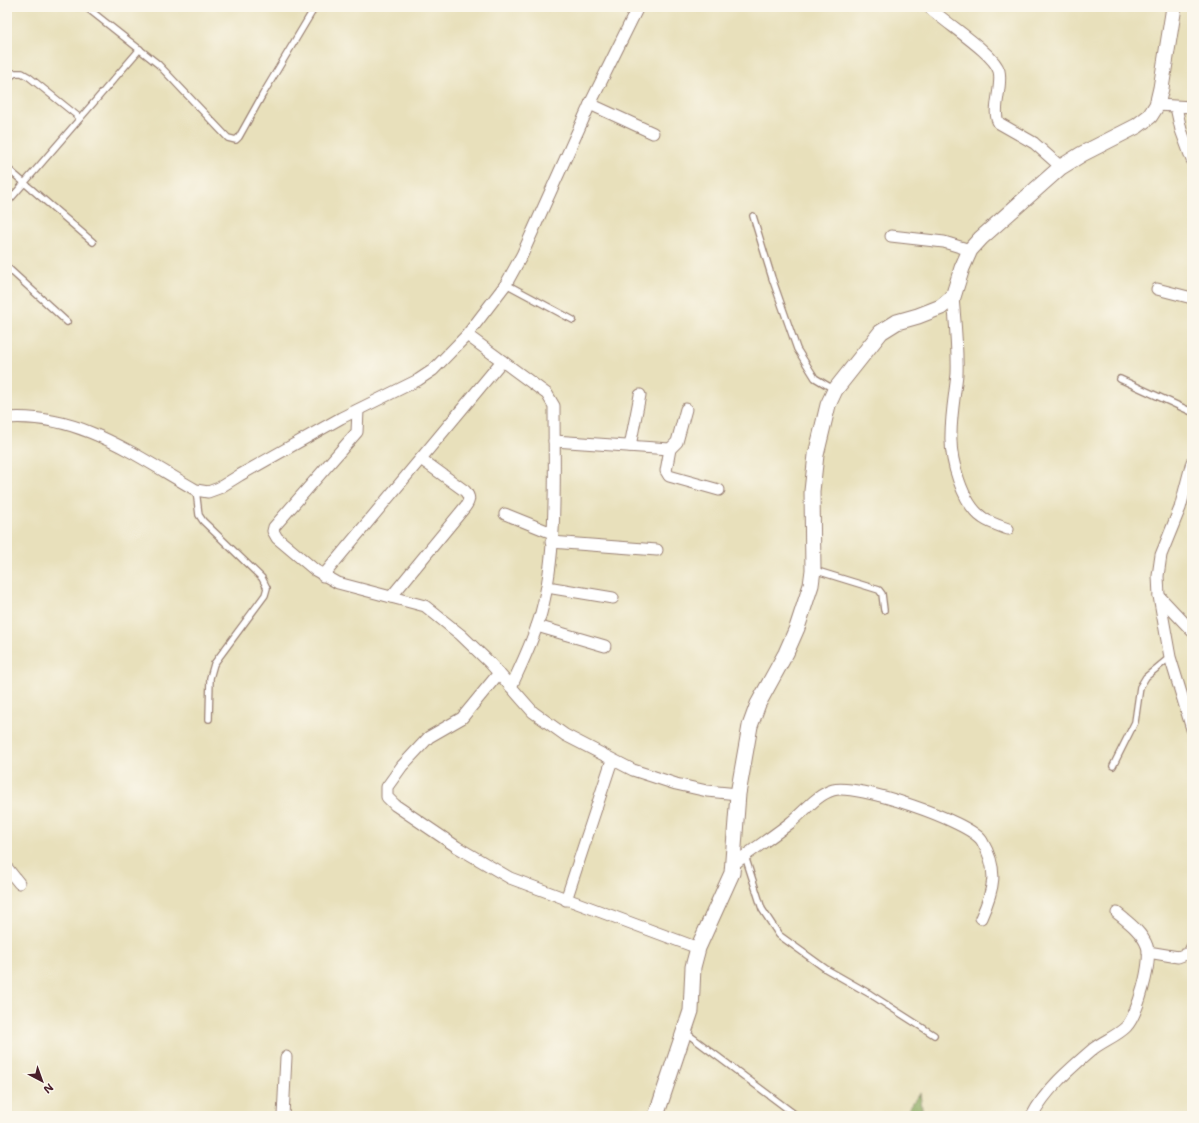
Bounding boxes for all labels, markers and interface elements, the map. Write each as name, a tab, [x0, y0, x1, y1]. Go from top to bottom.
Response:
north arrow	[22, 1061, 62, 1101]
text: N	[40, 1080, 56, 1097]

